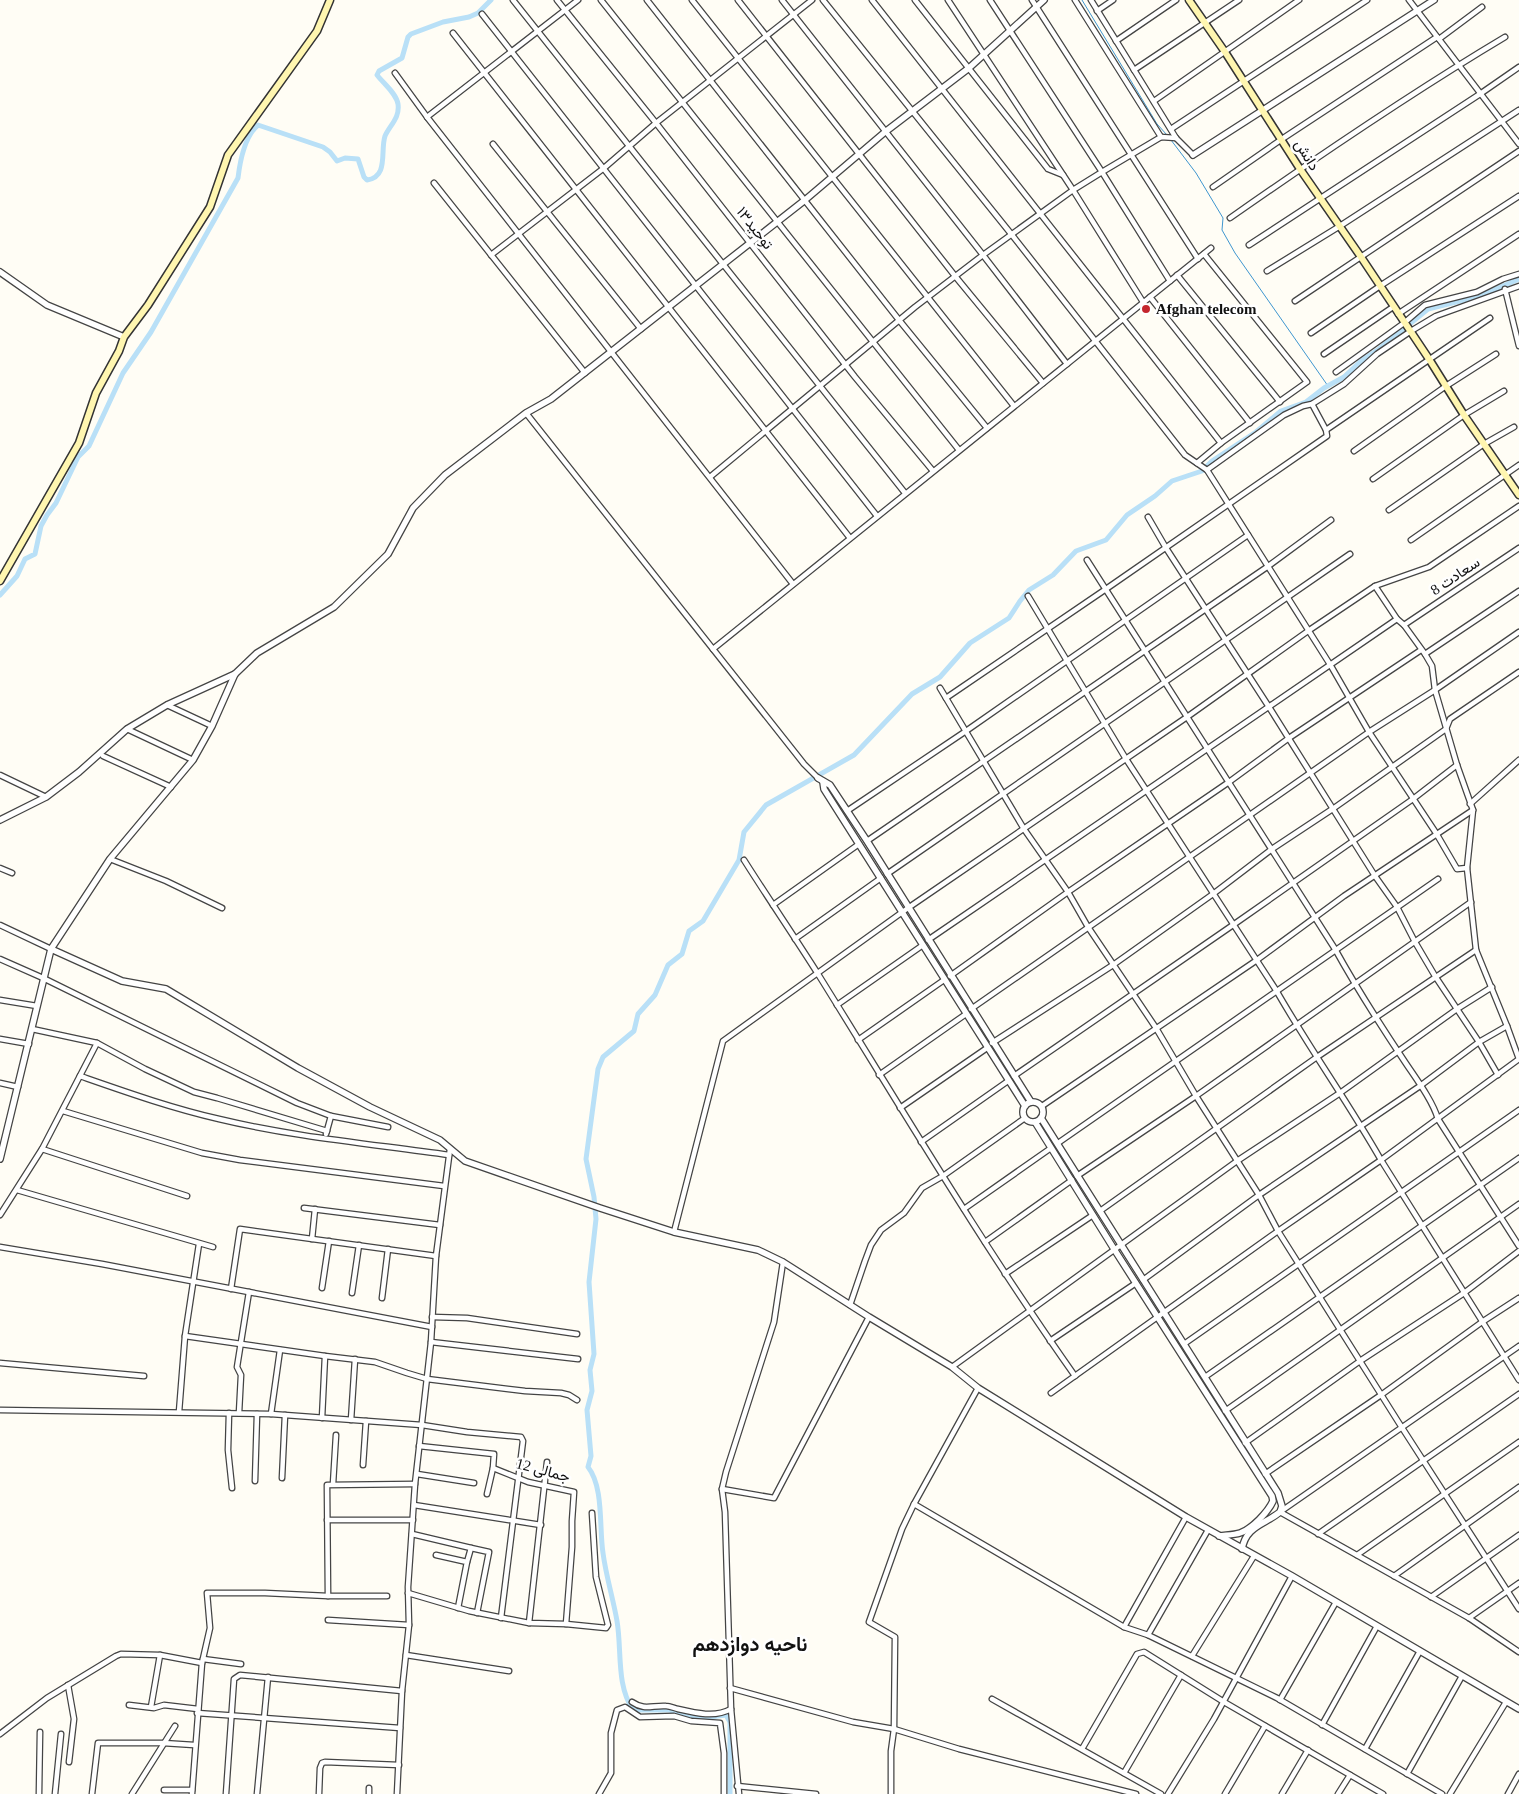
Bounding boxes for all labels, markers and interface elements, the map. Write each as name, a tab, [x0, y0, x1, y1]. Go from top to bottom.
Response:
street label: دانش	[1290, 137, 1323, 175]
street label: توحید۱۳	[733, 204, 777, 253]
place label: Afghan telecom	[1156, 301, 1257, 317]
marker: Afghan telecom	[1140, 303, 1152, 315]
street label: سعادت 8	[1427, 554, 1483, 598]
street label: جمالی 12	[514, 1455, 572, 1487]
district label: ناحیه دوازدهم	[693, 1633, 808, 1657]

